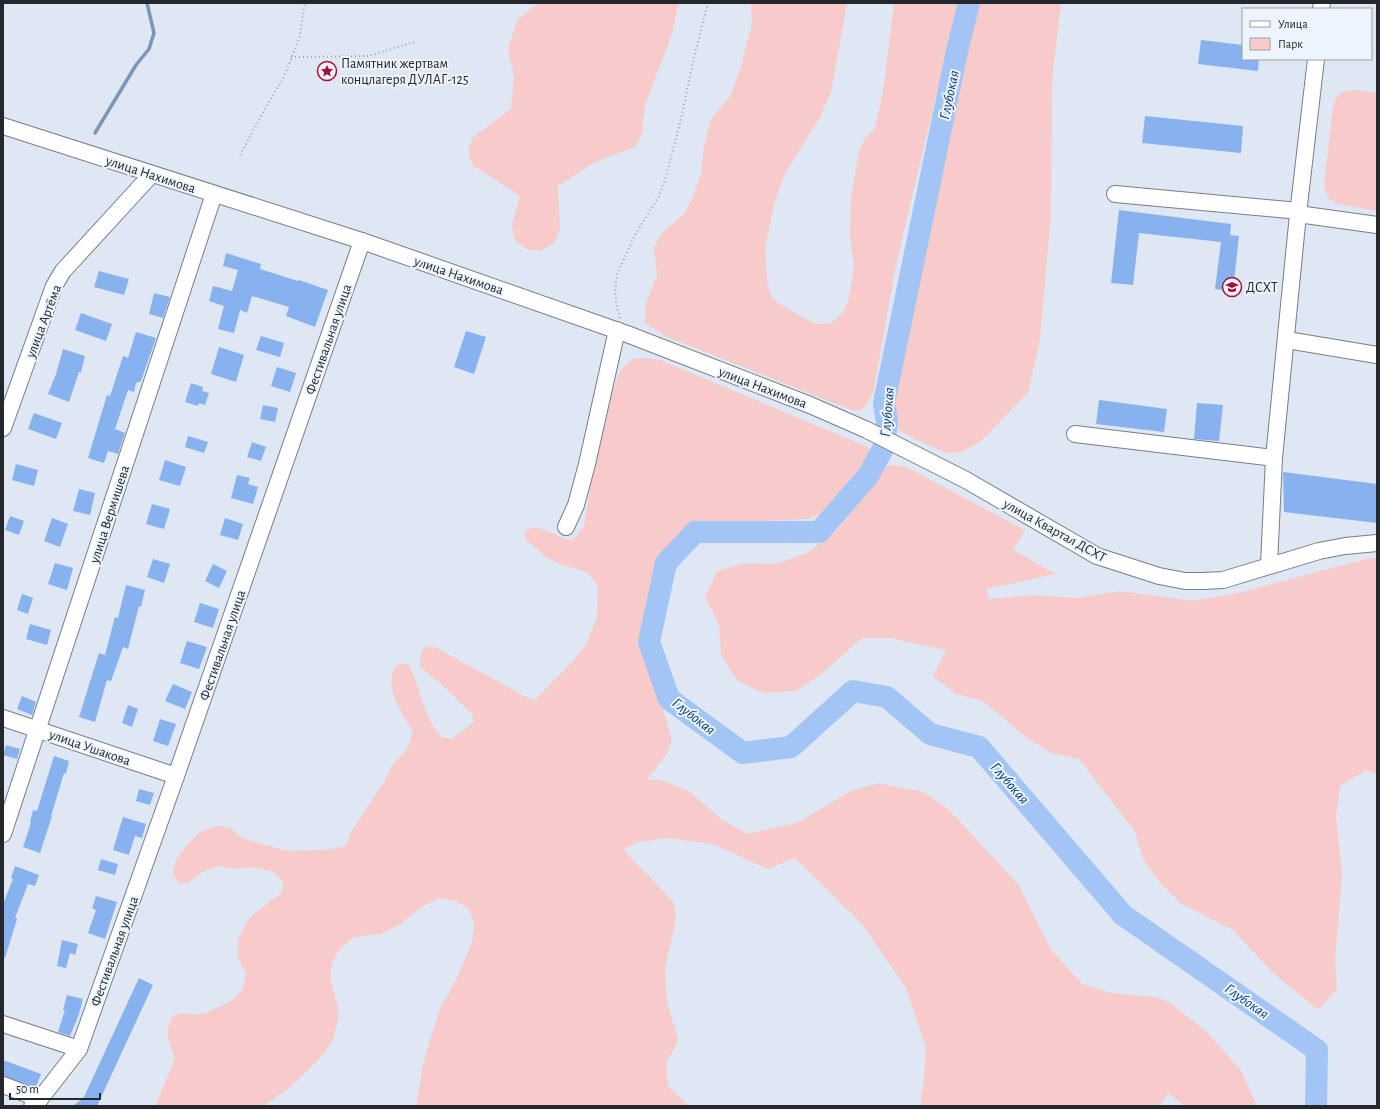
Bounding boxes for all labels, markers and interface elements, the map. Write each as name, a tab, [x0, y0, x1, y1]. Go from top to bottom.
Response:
legend	[1242, 8, 1372, 60]
text: Улица	[1278, 18, 1308, 30]
text: Парк	[1278, 38, 1303, 50]
place label: Памятник жертвам концлагеря ДУЛАГ-125	[341, 57, 469, 87]
place icon: Памятник жертвам концлагеря ДУЛАГ-125	[316, 60, 338, 82]
water label: Глубокая	[937, 69, 962, 121]
street label: улица Нахимова	[103, 154, 198, 196]
street label: улица Нахимова	[411, 254, 506, 298]
school or university icon: ДСХТ	[1221, 276, 1243, 298]
place label: ДСХТ	[1246, 281, 1278, 295]
street label: улица Артёма	[23, 282, 64, 361]
street label: Фестивальная улица	[303, 282, 355, 396]
street label: улица Нахимова	[716, 364, 809, 411]
water label: Глубокая	[878, 387, 897, 437]
street label: улица Вермишева	[87, 463, 133, 566]
street label: улица Квартал ДСХТ	[1000, 496, 1109, 565]
street label: Фестивальная улица	[197, 588, 249, 702]
water label: Глубокая	[669, 695, 718, 738]
street label: улица Ушакова	[46, 727, 133, 769]
water label: Глубокая	[988, 760, 1032, 807]
street label: Фестивальная улица	[89, 894, 142, 1008]
water label: Глубокая	[1222, 981, 1271, 1022]
scale bar	[10, 1075, 100, 1101]
text: 50 m	[16, 1083, 39, 1095]

